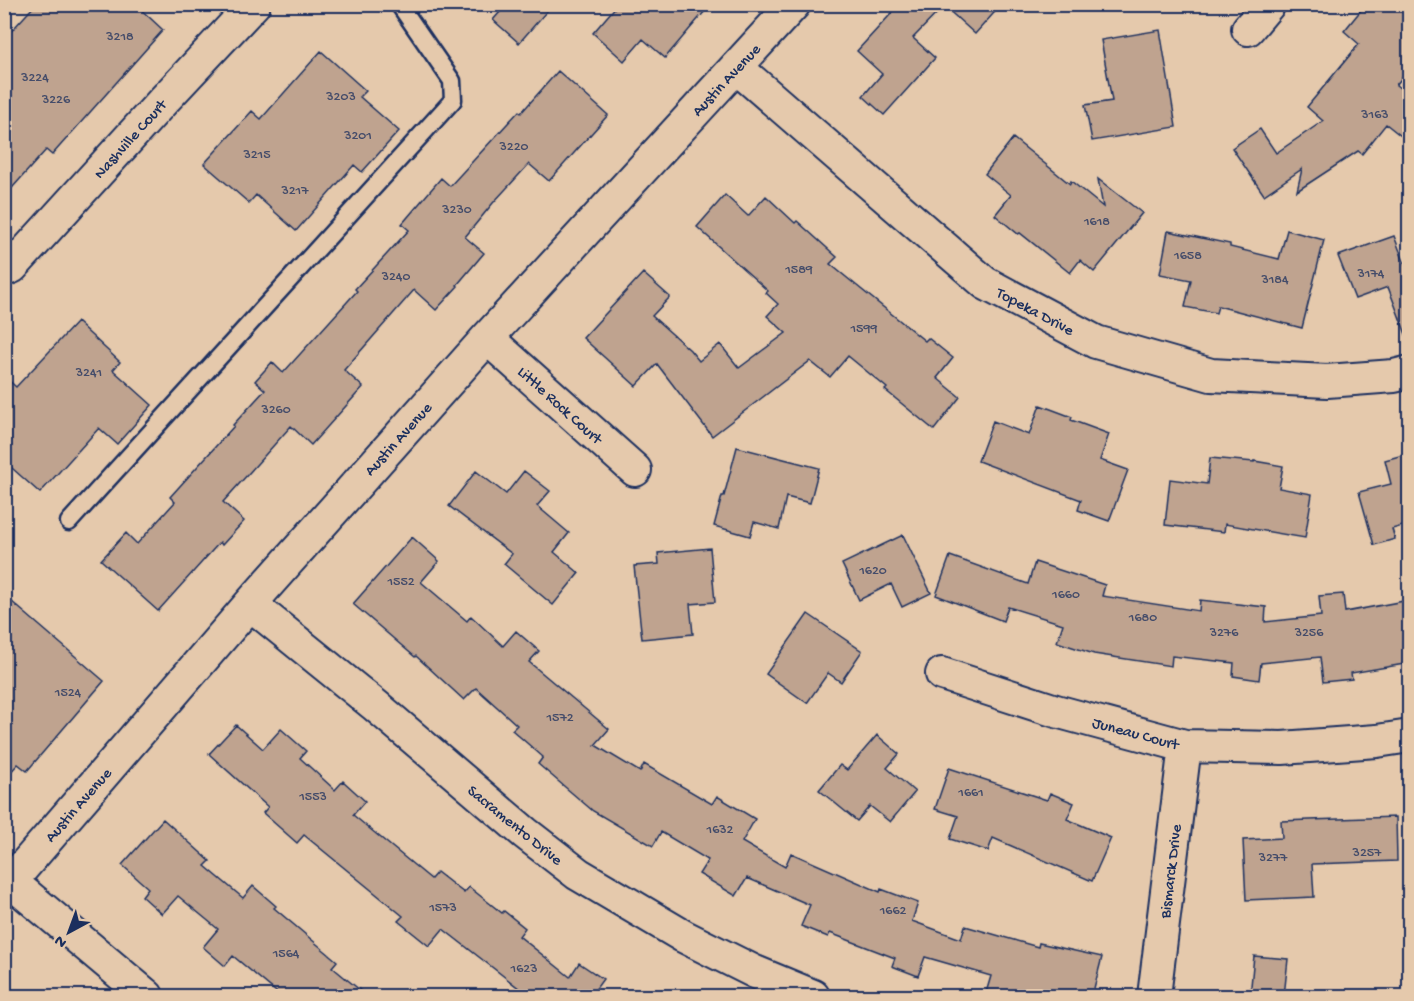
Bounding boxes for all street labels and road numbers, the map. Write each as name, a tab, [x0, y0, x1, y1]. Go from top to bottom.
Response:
street label: Austin Avenue	[689, 41, 767, 122]
street label: Nashville Court	[91, 96, 173, 184]
street label: Topeka Drive	[991, 284, 1077, 342]
street label: Little Rock Court	[512, 364, 606, 451]
street label: Austin Avenue	[362, 399, 438, 481]
street label: Juneau Court	[1090, 715, 1182, 756]
street label: Austin Avenue	[42, 765, 118, 847]
street label: Sacramento Drive	[462, 783, 566, 871]
street label: Bismarck Drive	[1157, 823, 1188, 921]

